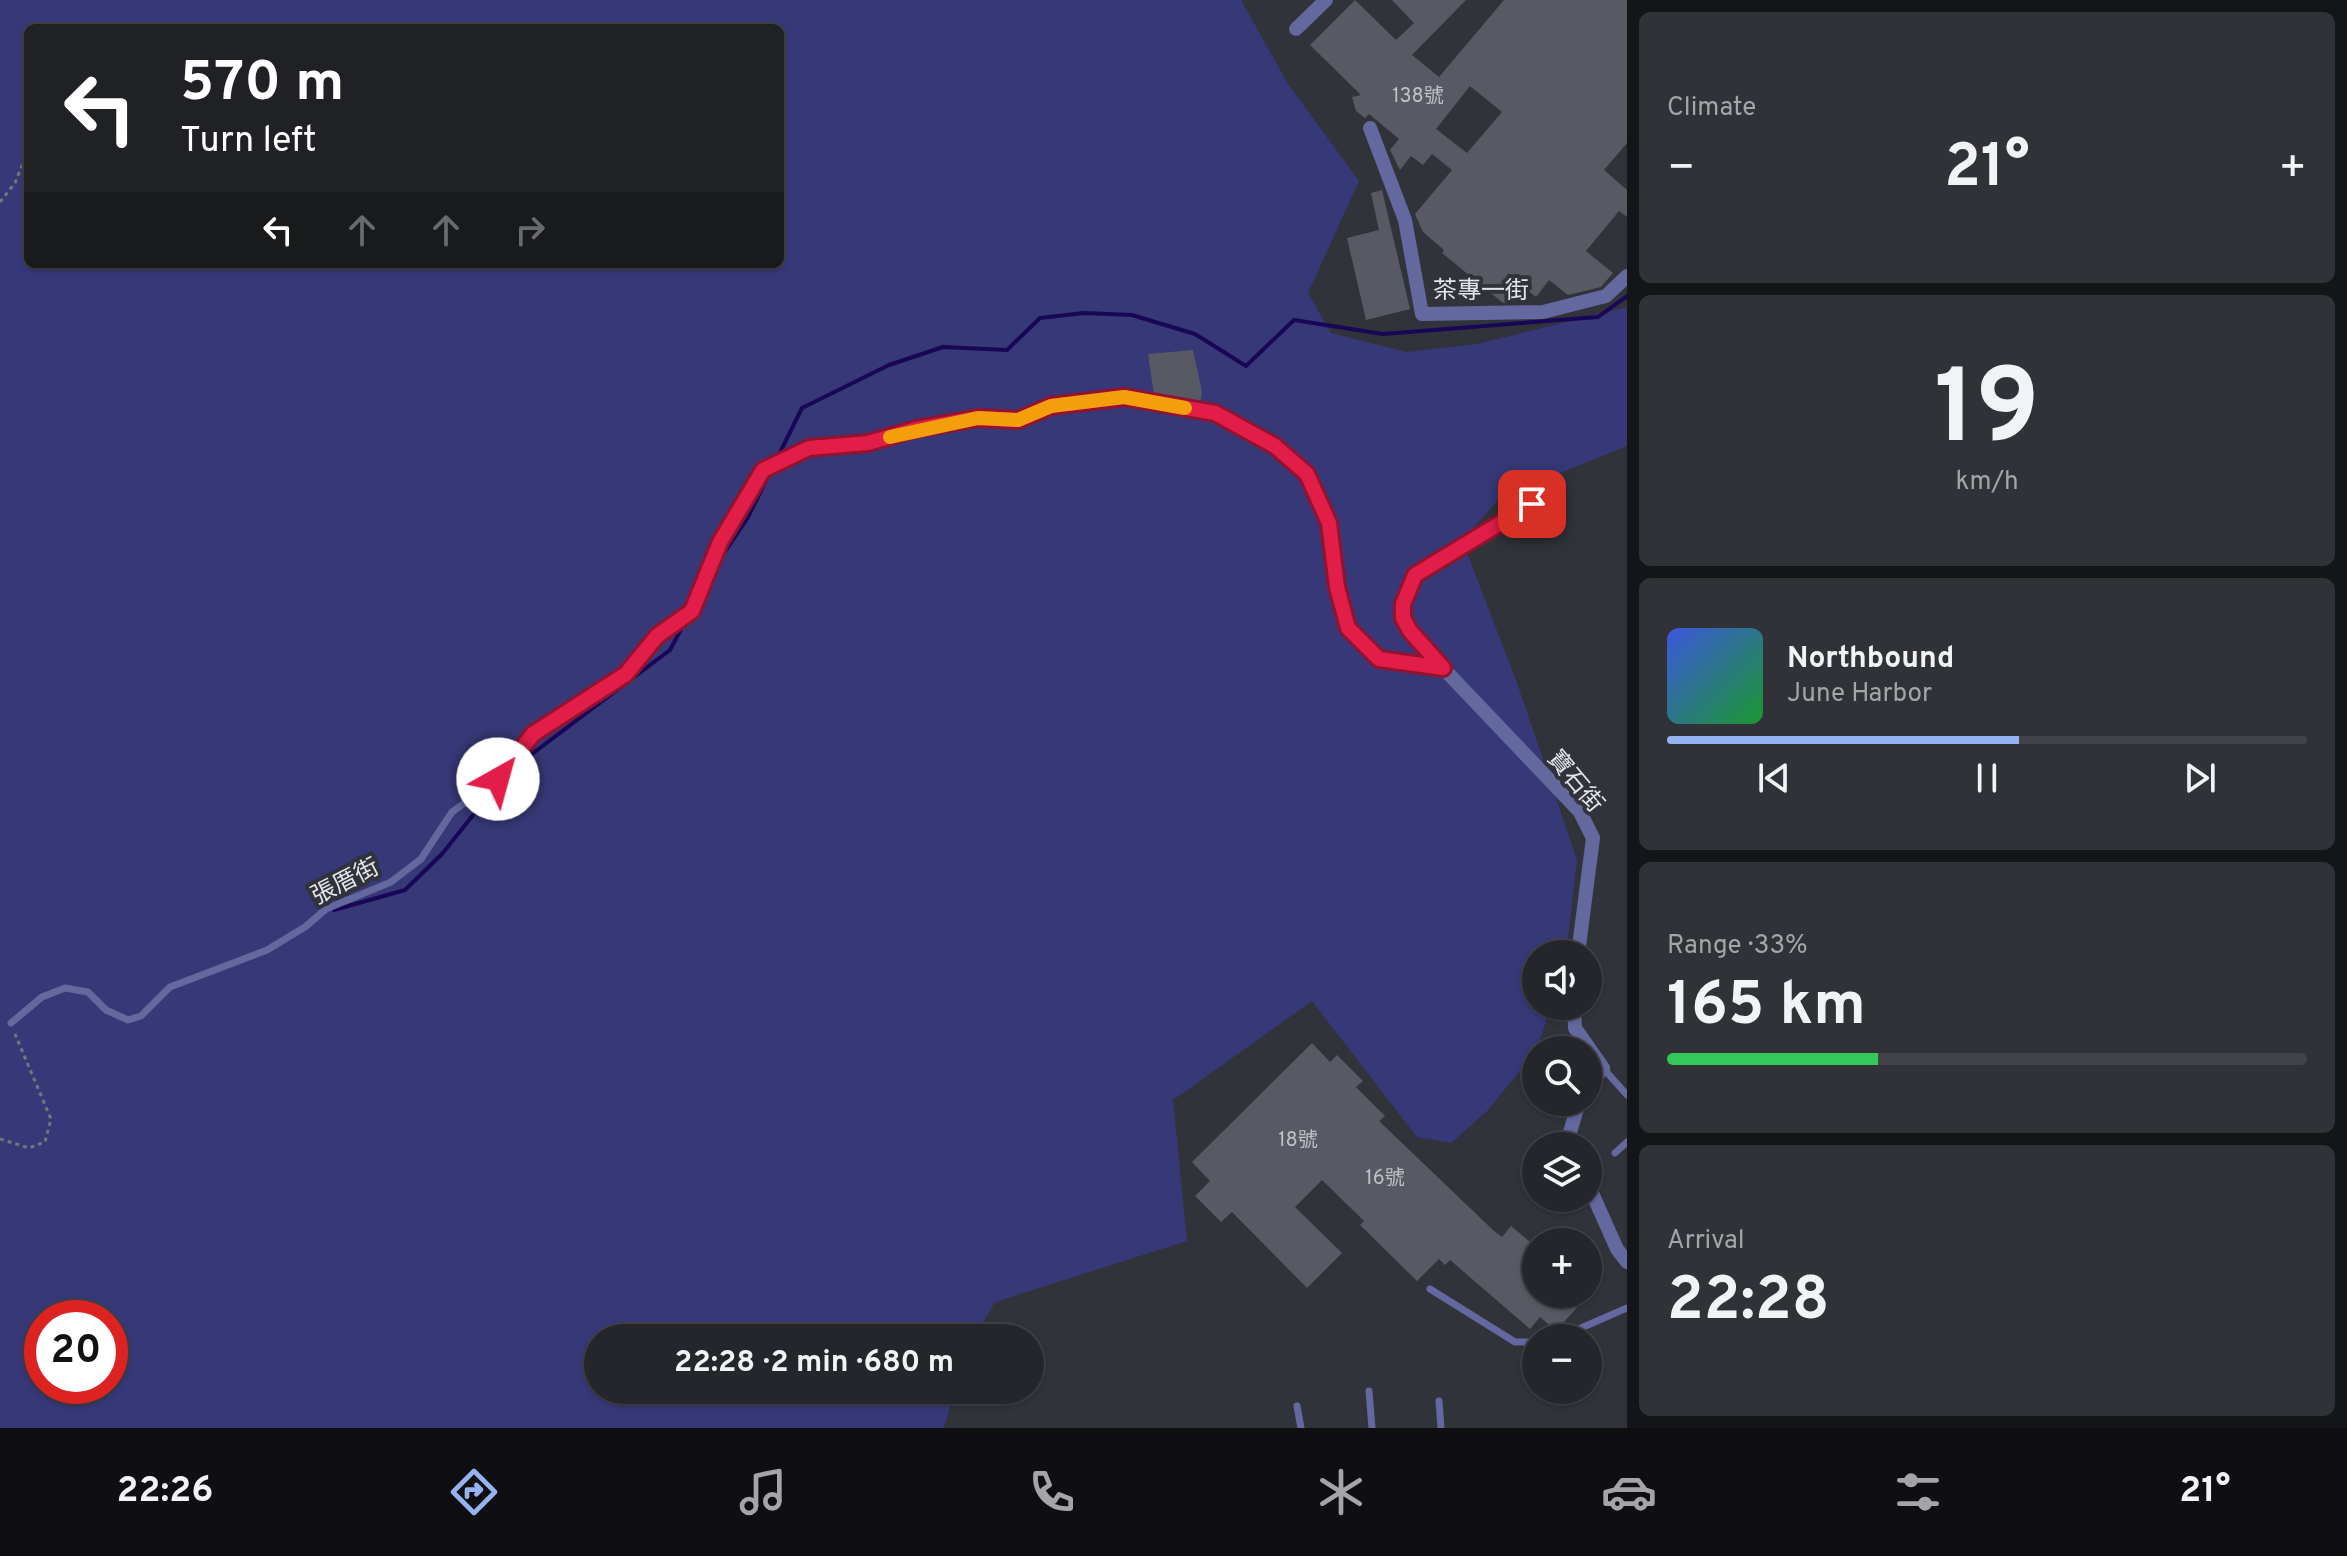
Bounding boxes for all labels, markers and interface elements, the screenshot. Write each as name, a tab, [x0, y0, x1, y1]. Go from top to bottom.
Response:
text: 570 m	[180, 50, 344, 120]
icon: left	[48, 56, 152, 160]
house number: 138號	[1392, 84, 1444, 110]
text: Climate	[1667, 92, 1756, 125]
text: Turn left	[180, 119, 317, 165]
text: 21°	[1944, 132, 2030, 208]
text: −	[1667, 142, 1695, 198]
text: +	[2279, 142, 2307, 198]
icon: left	[256, 208, 300, 252]
icon: ahead	[340, 208, 384, 252]
icon: ahead	[424, 208, 468, 252]
icon: right	[508, 208, 552, 252]
street label: 茶專一街	[1433, 277, 1529, 307]
text: 19	[1934, 348, 2040, 480]
text: km/h	[1955, 466, 2019, 499]
pin	[1498, 470, 1566, 538]
icon: arrive	[1510, 482, 1554, 526]
text: Northbound	[1787, 641, 1954, 678]
text: June Harbor	[1787, 678, 1932, 711]
position arrow	[456, 737, 540, 821]
street label: 寶石街	[1540, 745, 1609, 820]
icon: previous	[1752, 756, 1796, 800]
icon: pause	[1965, 756, 2009, 800]
icon: next	[2178, 756, 2222, 800]
street label: 張厝街	[307, 853, 385, 912]
text: Range · 33%	[1667, 930, 1808, 963]
map controls	[1522, 940, 1602, 1404]
button: sound	[1522, 940, 1602, 1020]
text: 165 km	[1667, 970, 1866, 1046]
button: search	[1522, 1036, 1602, 1116]
house number: 18號	[1278, 1128, 1318, 1154]
button: layers	[1522, 1132, 1602, 1212]
house number: 16號	[1365, 1166, 1405, 1192]
text: Arrival	[1667, 1225, 1745, 1258]
button: +	[1522, 1228, 1602, 1308]
text: 22:28	[1667, 1265, 1829, 1341]
speed limit sign: 20	[24, 1300, 128, 1404]
button: −	[1522, 1324, 1602, 1404]
text: 22:28 · 2 min · 680 m	[674, 1345, 954, 1382]
icon: directions	[446, 1464, 502, 1520]
icon: music	[735, 1464, 791, 1520]
icon: phone	[1024, 1464, 1080, 1520]
icon: climate	[1313, 1464, 1369, 1520]
icon: car	[1601, 1464, 1657, 1520]
icon: filters	[1890, 1464, 1946, 1520]
text: 22:26	[116, 1469, 213, 1515]
text: 21°	[2179, 1469, 2231, 1515]

